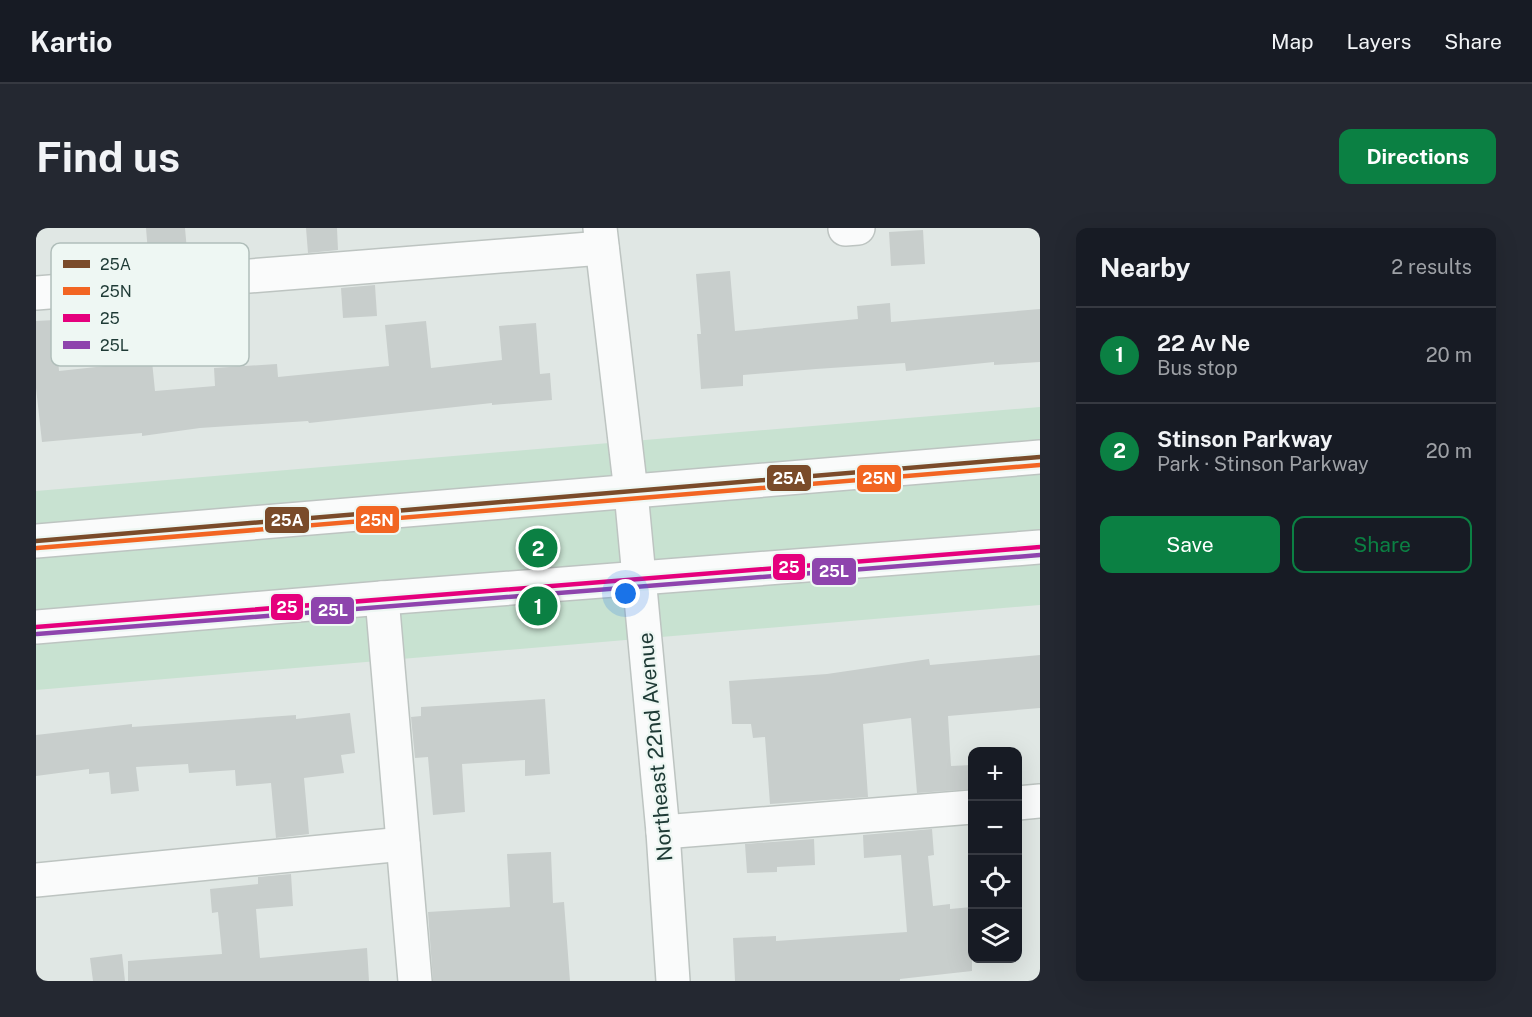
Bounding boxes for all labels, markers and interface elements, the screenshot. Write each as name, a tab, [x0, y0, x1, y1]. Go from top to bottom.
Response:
text: Kartio	[30, 25, 112, 58]
text: Map	[1271, 29, 1314, 54]
text: Layers	[1347, 29, 1411, 54]
text: Share	[1444, 29, 1502, 54]
button: Directions	[1339, 129, 1496, 184]
text: Find us	[36, 132, 180, 181]
legend	[51, 243, 249, 366]
text: Nearby	[1100, 252, 1190, 283]
text: 25A	[100, 255, 131, 274]
text: 2 results	[1391, 255, 1472, 279]
text: 25N	[100, 282, 132, 301]
text: 25	[100, 309, 120, 328]
text: 22 Av Ne	[1157, 330, 1250, 356]
text: 25L	[100, 336, 129, 355]
text: 1	[1115, 343, 1124, 367]
text: 20 m	[1426, 343, 1472, 367]
text: Bus stop	[1157, 356, 1238, 380]
text: Stinson Parkway	[1157, 426, 1332, 452]
text: 2	[1113, 439, 1126, 463]
text: 20 m	[1426, 439, 1472, 463]
text: Park · Stinson Parkway	[1157, 452, 1369, 476]
line badge: 25A	[766, 464, 812, 492]
line badge: 25N	[856, 464, 902, 493]
text: 25A	[773, 469, 806, 488]
text: 25N	[862, 469, 896, 488]
line badge: 25N	[355, 505, 400, 534]
line badge: 25A	[264, 506, 310, 534]
text: 25A	[271, 511, 304, 530]
text: 25N	[360, 511, 394, 530]
button: Save	[1100, 516, 1280, 573]
button: Share	[1292, 516, 1472, 573]
pin: 2	[518, 526, 558, 570]
line badge: 25	[772, 553, 806, 581]
line badge: 25L	[811, 557, 857, 586]
text: 25	[779, 558, 800, 577]
text: 25L	[819, 562, 849, 581]
your location	[611, 579, 640, 608]
pin: 1	[518, 584, 558, 628]
line badge: 25	[270, 593, 304, 621]
line badge: 25L	[310, 596, 355, 625]
text: 25	[277, 598, 298, 617]
text: 25L	[318, 601, 348, 620]
street label: Northeast 22nd Avenue	[633, 632, 677, 862]
map controls	[968, 747, 1022, 963]
button: +	[968, 747, 1022, 801]
button: −	[968, 801, 1022, 855]
button: locate	[968, 855, 1022, 909]
button: layers	[968, 909, 1022, 963]

